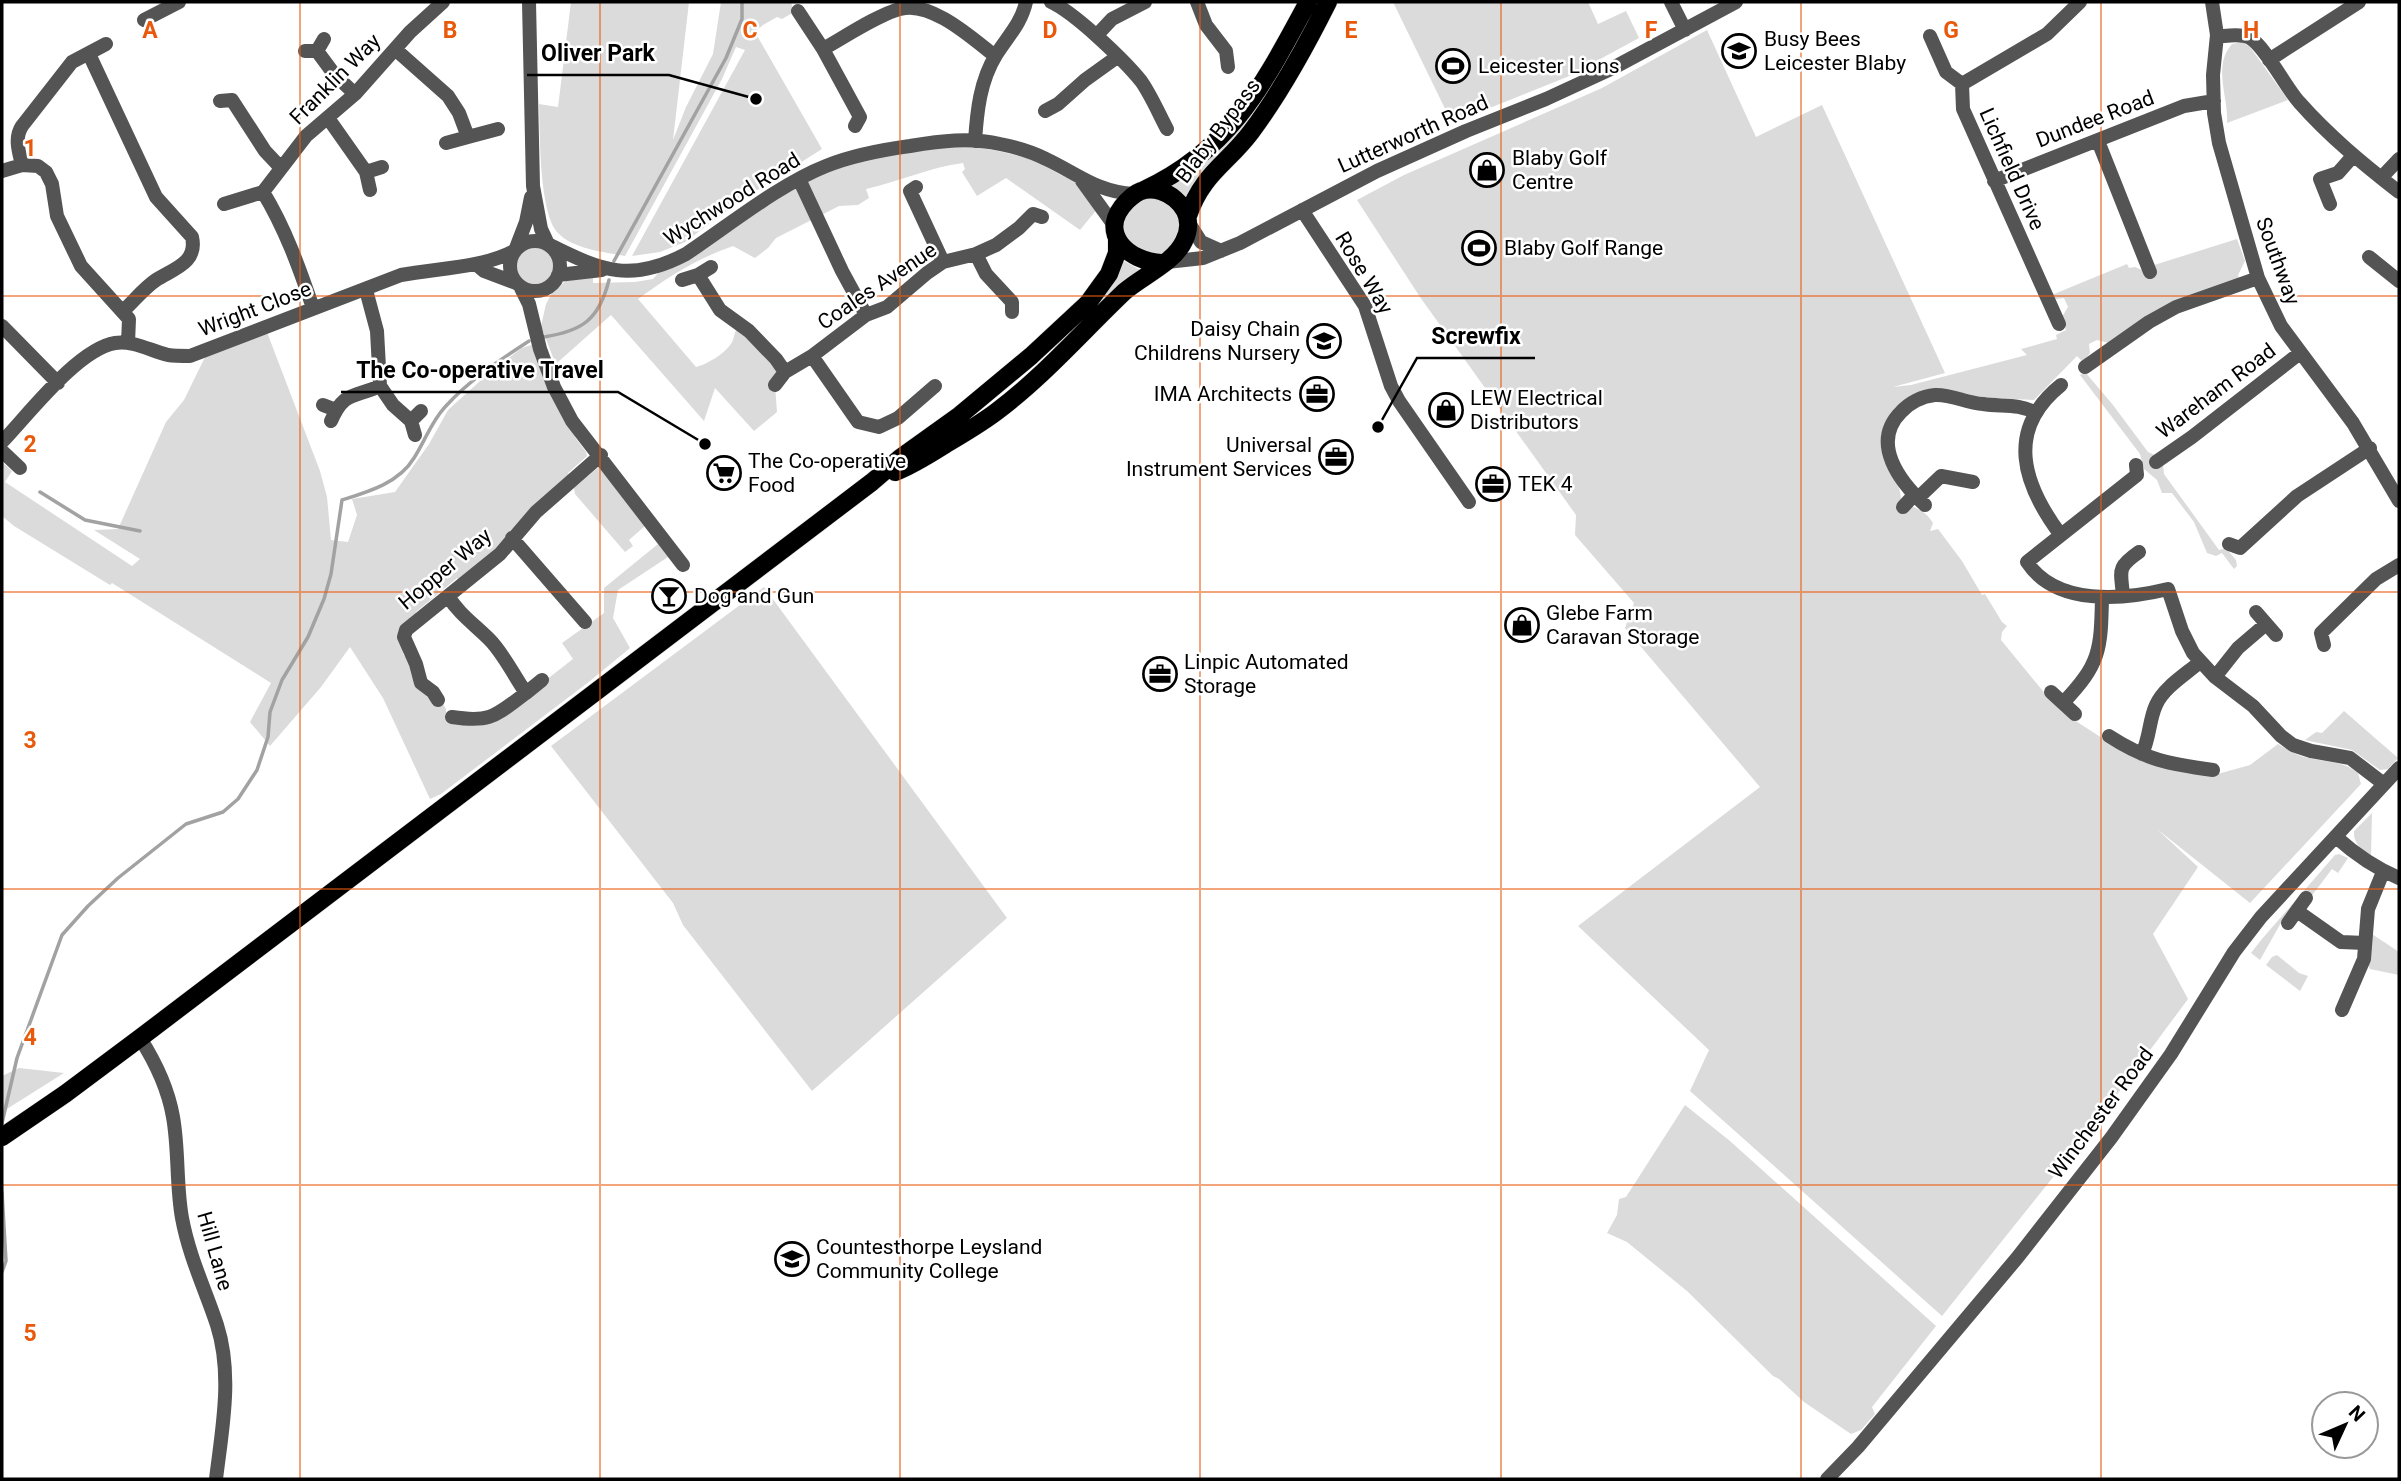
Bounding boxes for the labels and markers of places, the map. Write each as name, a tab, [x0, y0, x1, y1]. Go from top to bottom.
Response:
place label: Busy Bees Leicester Blaby	[1764, 27, 1906, 75]
callout: Oliver Park	[527, 31, 669, 75]
school or university icon: Busy Bees Leicester Blaby	[1720, 32, 1758, 70]
sports icon: Leicester Lions	[1434, 47, 1472, 85]
place label: Leicester Lions	[1478, 54, 1620, 78]
place label: Blaby Golf Centre	[1512, 146, 1608, 194]
shop icon: Blaby Golf Centre	[1468, 151, 1506, 189]
sports icon: Blaby Golf Range	[1460, 229, 1498, 267]
place label: Blaby Golf Range	[1504, 236, 1663, 260]
callout: Screwfix	[1417, 314, 1535, 358]
place label: Daisy Chain Childrens Nursery	[1134, 317, 1300, 365]
school or university icon: Daisy Chain Childrens Nursery	[1305, 322, 1343, 360]
callout: The Co-operative Travel	[341, 348, 618, 392]
office icon: IMA Architects	[1298, 375, 1336, 413]
place label: IMA Architects	[1154, 382, 1292, 406]
place label: LEW Electrical Distributors	[1470, 386, 1603, 434]
shop icon: LEW Electrical Distributors	[1427, 391, 1465, 429]
place label: Universal Instrument Services	[1126, 433, 1312, 481]
office icon: Universal Instrument Services	[1317, 438, 1355, 476]
place label: The Co-operative Food	[748, 449, 906, 497]
supermarket icon: The Co-operative Food	[705, 454, 743, 492]
office icon: TEK 4	[1474, 465, 1512, 503]
place label: TEK 4	[1518, 472, 1573, 496]
bar icon: Dog and Gun	[650, 577, 688, 615]
place label: Dog and Gun	[694, 584, 814, 608]
place label: Glebe Farm Caravan Storage	[1546, 601, 1699, 649]
shop icon: Glebe Farm Caravan Storage	[1503, 606, 1541, 644]
place label: Linpic Automated Storage	[1184, 650, 1349, 698]
office icon: Linpic Automated Storage	[1141, 655, 1179, 693]
place label: Countesthorpe Leysland Community College	[816, 1235, 1042, 1283]
school or university icon: Countesthorpe Leysland Community College	[773, 1240, 811, 1278]

